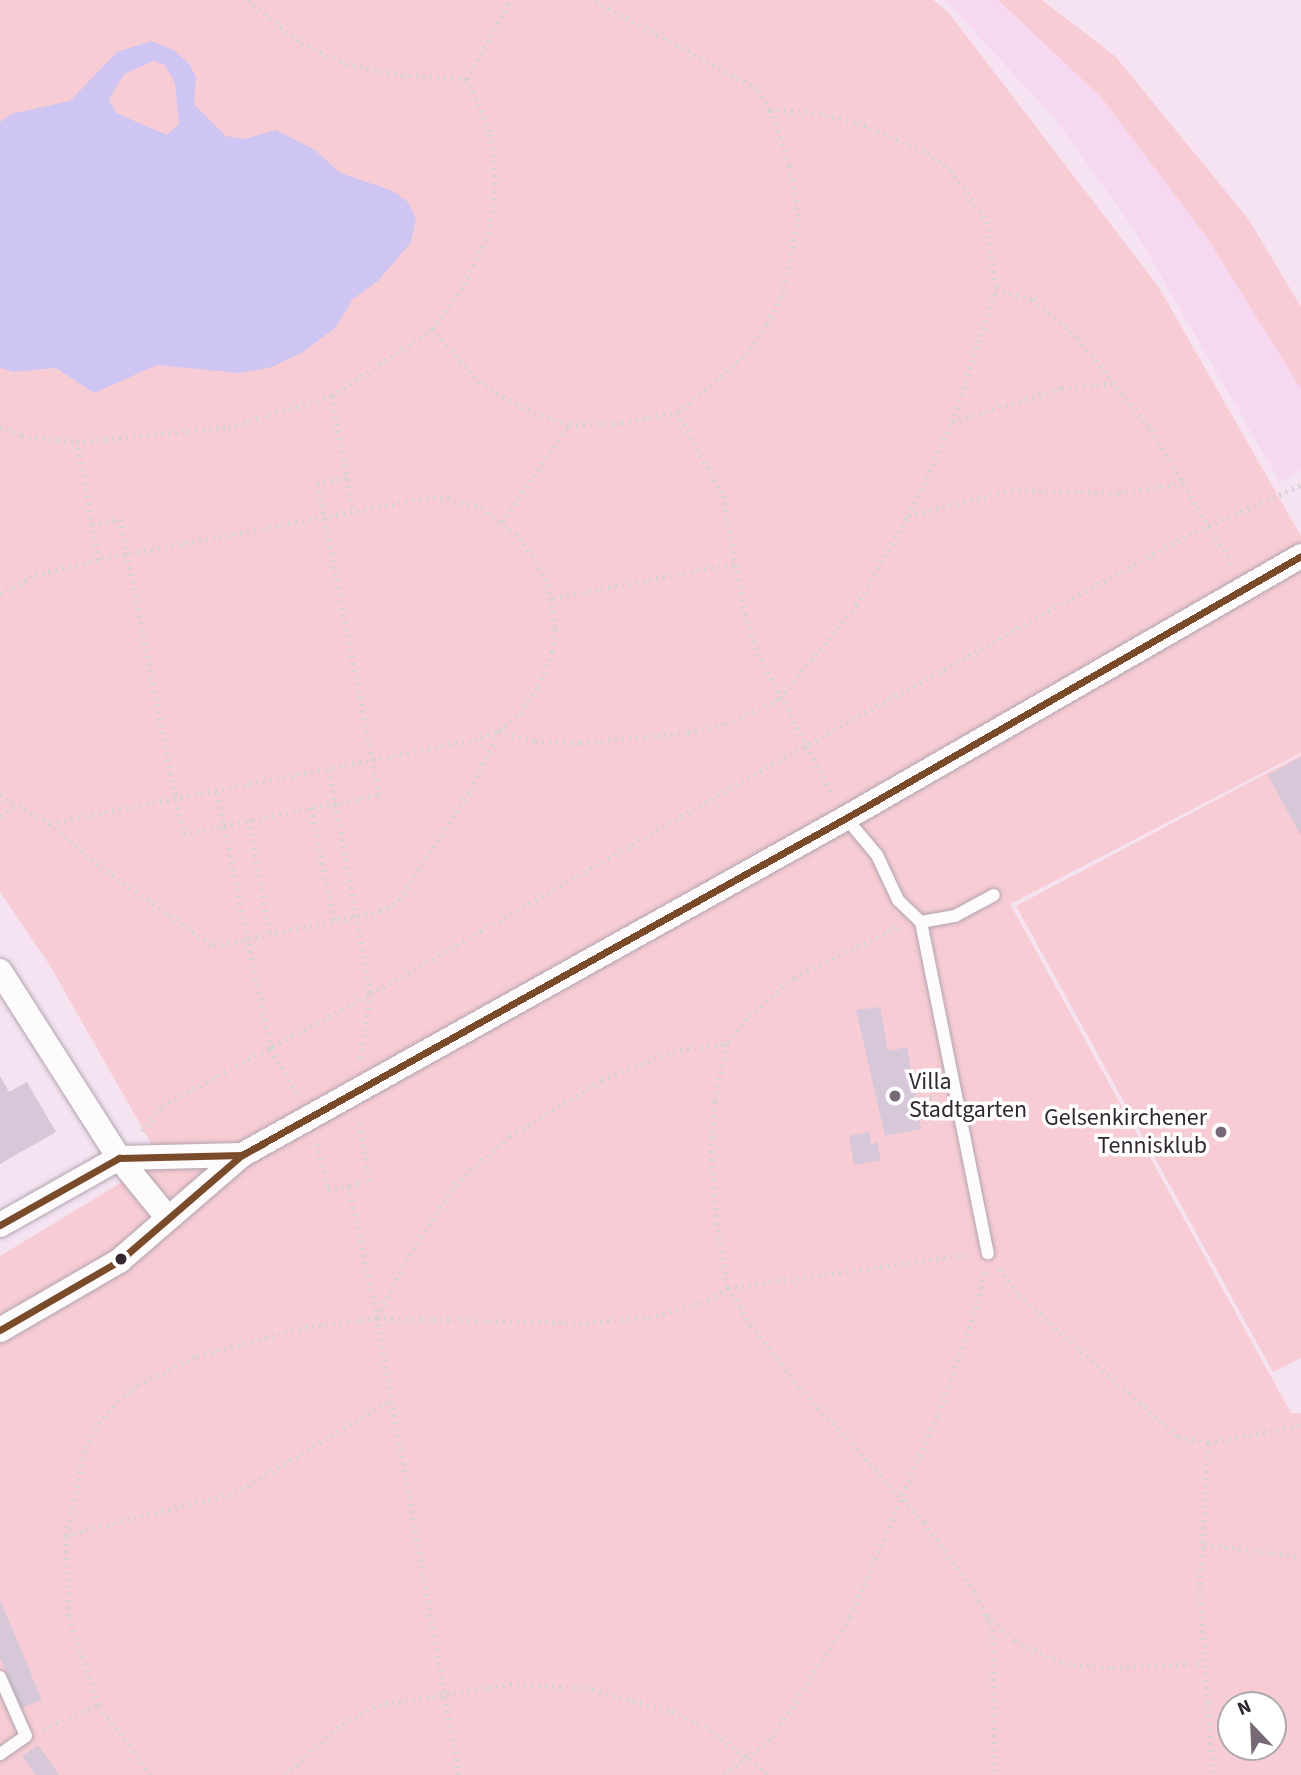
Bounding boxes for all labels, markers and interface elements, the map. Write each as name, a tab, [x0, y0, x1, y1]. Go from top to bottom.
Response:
place label: Villa Stadtgarten	[909, 1068, 1027, 1124]
marker: Villa Stadtgarten	[887, 1088, 903, 1104]
place label: Gelsenkirchener Tennisklub	[1044, 1104, 1207, 1160]
marker: Gelsenkirchener Tennisklub	[1213, 1124, 1229, 1140]
unlabelled marker	[114, 1252, 128, 1266]
north arrow	[1217, 1691, 1287, 1761]
text: N	[1233, 1693, 1255, 1723]

